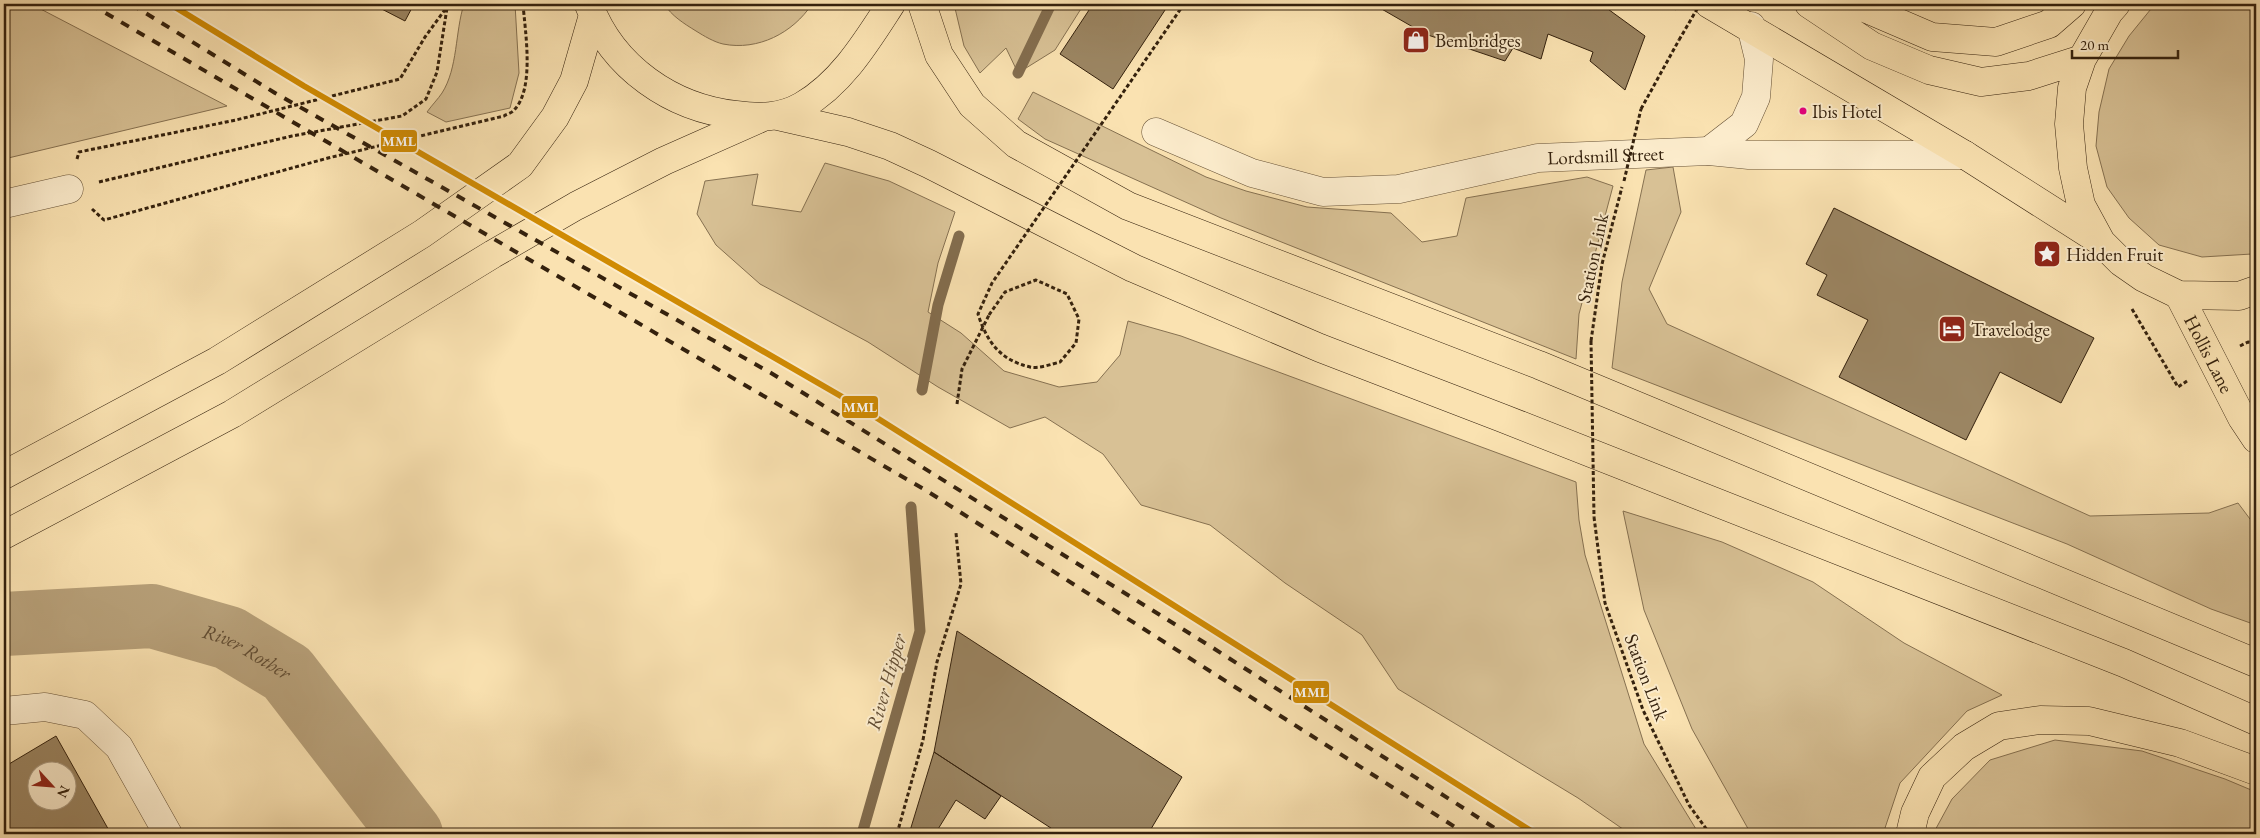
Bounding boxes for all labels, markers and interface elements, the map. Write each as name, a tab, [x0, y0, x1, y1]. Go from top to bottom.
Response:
shop icon: Bembridges	[1401, 25, 1431, 55]
place label: Bembridges	[1435, 28, 1521, 53]
scale bar	[2072, 28, 2179, 60]
text: 20 m	[2080, 35, 2109, 54]
place label: Ibis Hotel	[1812, 100, 1882, 123]
marker: Ibis Hotel	[1798, 106, 1808, 116]
line badge: MML	[380, 129, 418, 153]
text: MML	[382, 132, 417, 150]
street label: Lordsmill Street	[1547, 141, 1665, 171]
street label: Station Link	[1571, 210, 1614, 305]
place icon: Hidden Fruit	[2032, 239, 2062, 269]
place label: Hidden Fruit	[2066, 242, 2163, 267]
street label: Hollis Lane	[2178, 311, 2239, 397]
hotel icon: Travelodge	[1937, 314, 1967, 344]
place label: Travelodge	[1971, 317, 2050, 342]
line badge: MML	[841, 395, 879, 419]
text: MML	[843, 398, 878, 416]
water label: River Rother	[200, 618, 297, 686]
water label: River Hipper	[860, 630, 913, 733]
street label: Station Link	[1619, 630, 1675, 725]
line badge: MML	[1292, 680, 1330, 704]
text: MML	[1294, 683, 1329, 701]
north arrow	[28, 760, 78, 810]
text: N	[53, 783, 74, 801]

